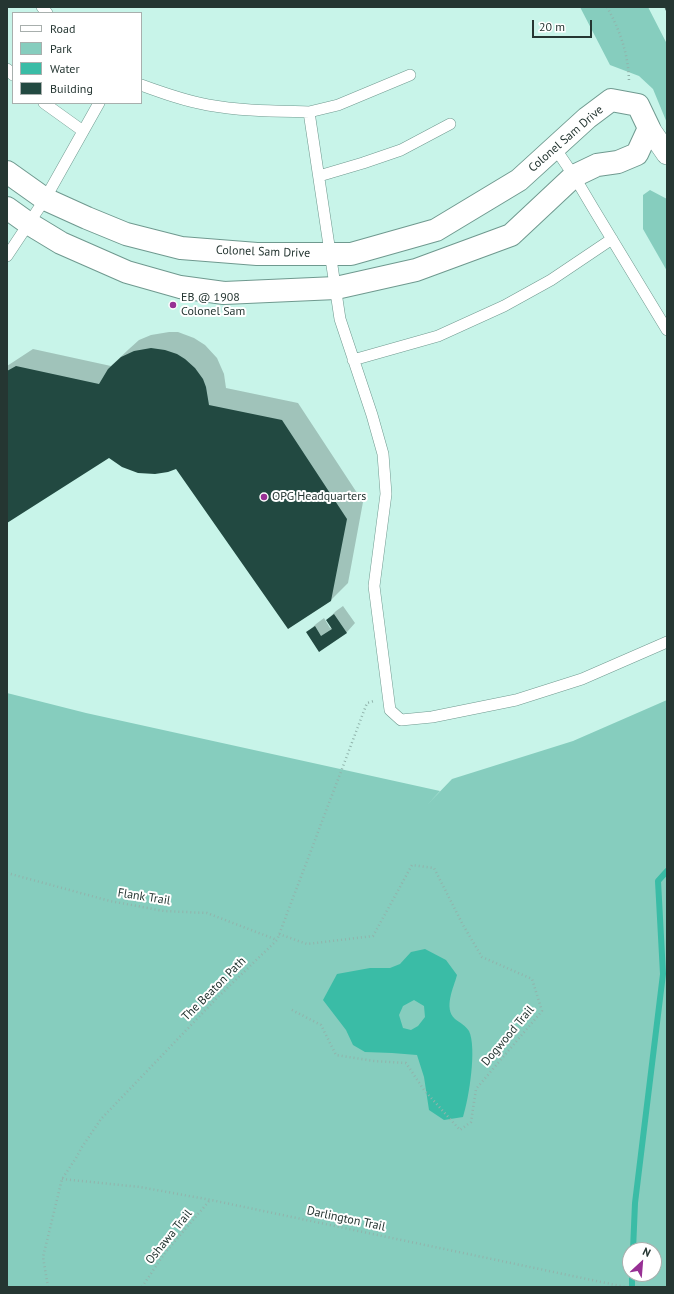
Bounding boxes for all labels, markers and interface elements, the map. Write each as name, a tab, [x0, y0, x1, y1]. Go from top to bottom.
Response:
legend	[12, 12, 142, 104]
scale bar	[534, 12, 594, 38]
text: 20 m	[539, 19, 565, 34]
text: Road	[50, 21, 75, 36]
text: Park	[50, 41, 72, 56]
text: Water	[50, 61, 80, 76]
text: Building	[50, 81, 93, 96]
street label: Colonel Sam Drive	[526, 103, 606, 175]
street label: Colonel Sam Drive	[216, 243, 310, 261]
place label: EB @ 1908 Colonel Sam	[181, 291, 245, 319]
marker: EB @ 1908 Colonel Sam	[168, 300, 178, 310]
place label: OPG Headquarters	[272, 490, 366, 504]
marker: OPG Headquarters	[259, 492, 269, 502]
street label: Flank Trail	[117, 886, 171, 908]
street label: The Beaton Path	[179, 954, 249, 1024]
street label: Dogwood Trail	[479, 1003, 537, 1069]
street label: Darlington Trail	[305, 1204, 387, 1234]
street label: Oshawa Trail	[143, 1207, 195, 1267]
north arrow	[622, 1242, 662, 1282]
text: N	[640, 1244, 653, 1260]

